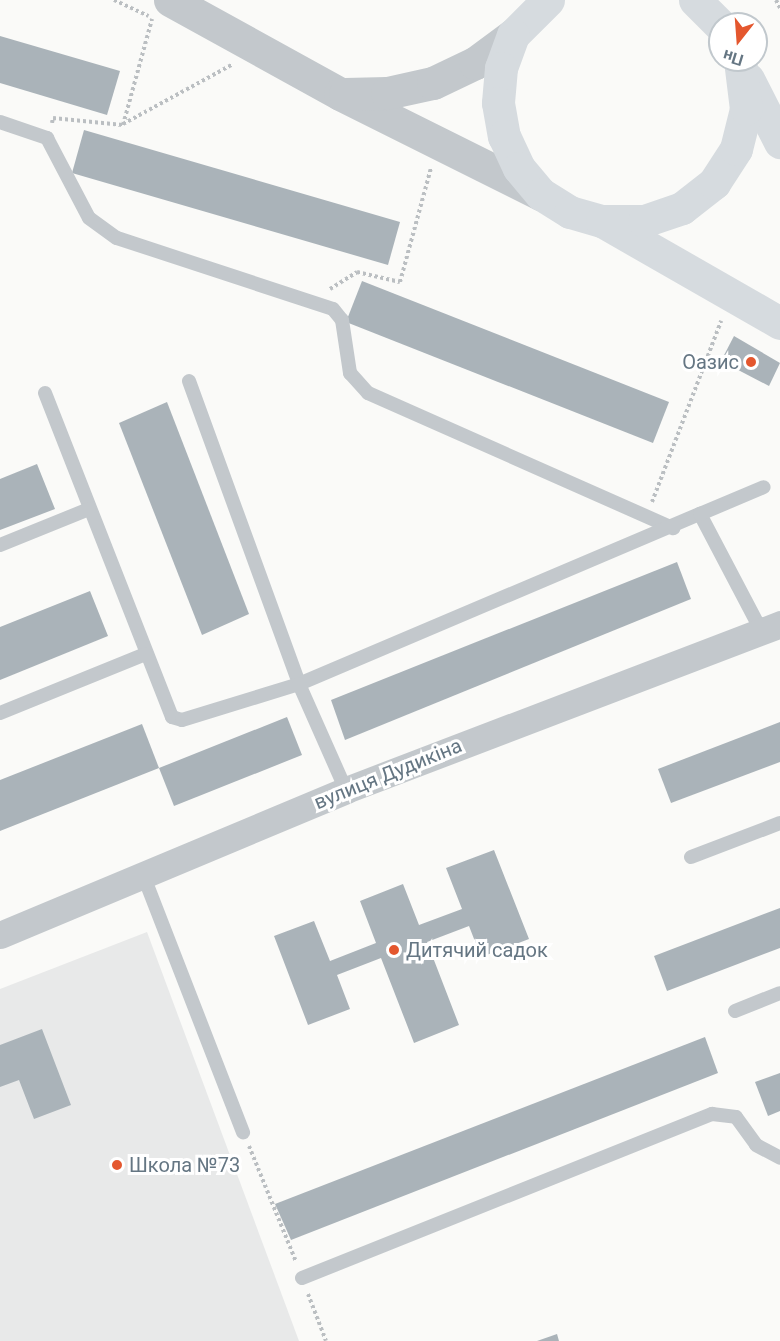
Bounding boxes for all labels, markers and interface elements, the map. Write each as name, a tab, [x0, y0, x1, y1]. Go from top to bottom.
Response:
north arrow	[708, 12, 768, 72]
text: Пн	[721, 46, 746, 70]
place label: Оазис	[682, 350, 739, 374]
marker: Оазис	[744, 355, 758, 369]
street label: вулиця Дудикіна	[311, 733, 465, 815]
place label: Дитячий садок	[406, 938, 548, 962]
marker: Дитячий садок	[387, 943, 401, 957]
place label: Школа №73	[129, 1153, 240, 1177]
marker: Школа №73	[110, 1158, 124, 1172]

